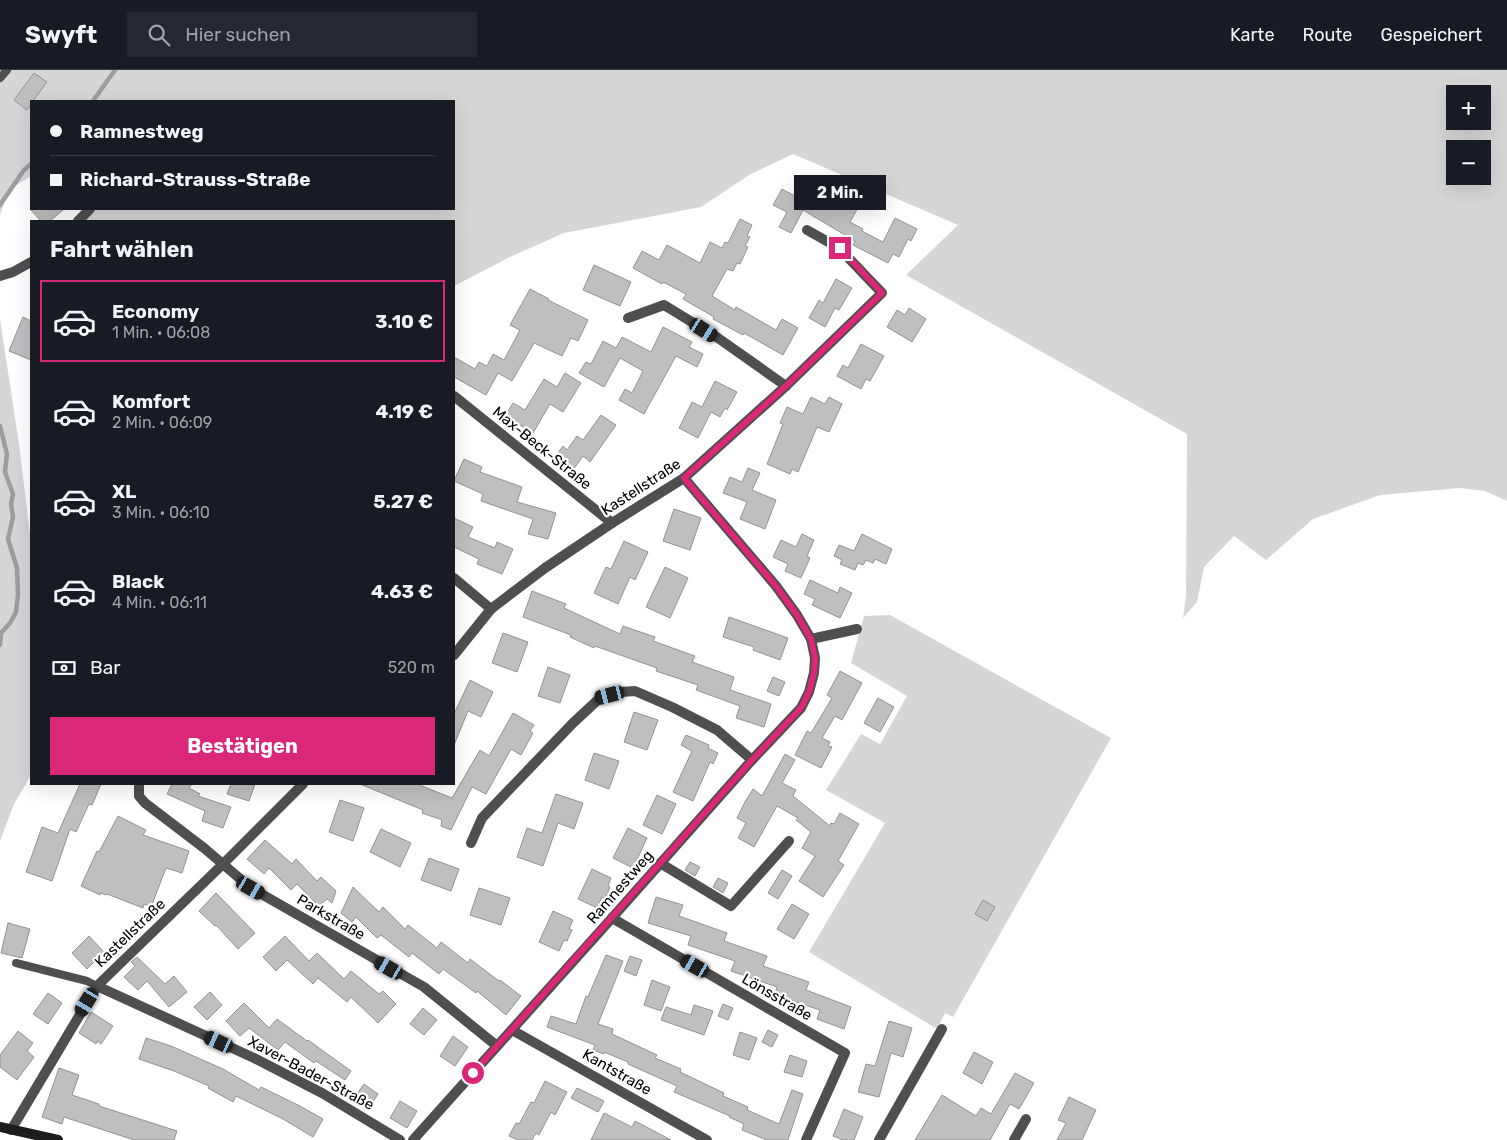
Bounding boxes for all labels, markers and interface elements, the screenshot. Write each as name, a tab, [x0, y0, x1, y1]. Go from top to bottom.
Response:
search box	[127, 12, 477, 57]
text: Swyft	[25, 21, 97, 49]
icon: search	[145, 21, 173, 49]
text: Hier suchen	[185, 23, 291, 46]
text: Karte	[1230, 24, 1274, 46]
text: Route	[1302, 24, 1352, 46]
text: Gespeichert	[1380, 24, 1482, 46]
map controls	[1446, 85, 1491, 185]
button: +	[1446, 85, 1491, 130]
text: Ramnestweg	[80, 120, 204, 143]
button: −	[1446, 140, 1491, 185]
text: Richard-Strauss-Straße	[80, 168, 311, 191]
callout: 2 Min.	[794, 176, 886, 210]
text: 2 Min.	[817, 183, 863, 202]
text: Fahrt wählen	[50, 236, 194, 263]
route end	[829, 237, 851, 259]
icon: car	[52, 299, 97, 344]
text: Economy	[112, 300, 199, 323]
text: 3.10 €	[375, 310, 433, 333]
car	[687, 316, 720, 344]
text: 1 Min. · 06:08	[112, 323, 210, 342]
icon: car	[52, 389, 97, 434]
text: Komfort	[112, 390, 190, 413]
text: 4.19 €	[375, 400, 433, 423]
street label: Max-Beck-Straße	[489, 403, 595, 493]
text: 2 Min. · 06:09	[112, 413, 212, 432]
street label: Kastellstraße	[598, 455, 684, 519]
icon: car	[52, 479, 97, 524]
text: XL	[112, 480, 136, 503]
text: 5.27 €	[373, 490, 433, 513]
text: 3 Min. · 06:10	[112, 503, 210, 522]
icon: car	[52, 569, 97, 614]
text: Black	[112, 570, 164, 593]
text: 4.63 €	[371, 580, 433, 603]
text: 4 Min. · 06:11	[112, 593, 207, 612]
icon: cash	[50, 654, 78, 682]
text: Bar	[90, 656, 120, 679]
text: 520 m	[388, 658, 435, 677]
car	[593, 684, 626, 706]
button: Bestätigen	[50, 717, 435, 775]
street label: Ramnestweg	[583, 847, 657, 927]
car	[234, 874, 267, 902]
street label: Parkstraße	[294, 890, 368, 944]
street label: Kastellstraße	[91, 895, 169, 971]
car	[678, 952, 711, 980]
car	[372, 954, 405, 982]
street label: Lönsstraße	[739, 970, 815, 1024]
car	[72, 985, 101, 1019]
car	[202, 1029, 235, 1055]
street label: Xaver-Bader-Straße	[245, 1032, 377, 1114]
street label: Kantstraße	[579, 1045, 655, 1099]
route start	[462, 1062, 484, 1084]

